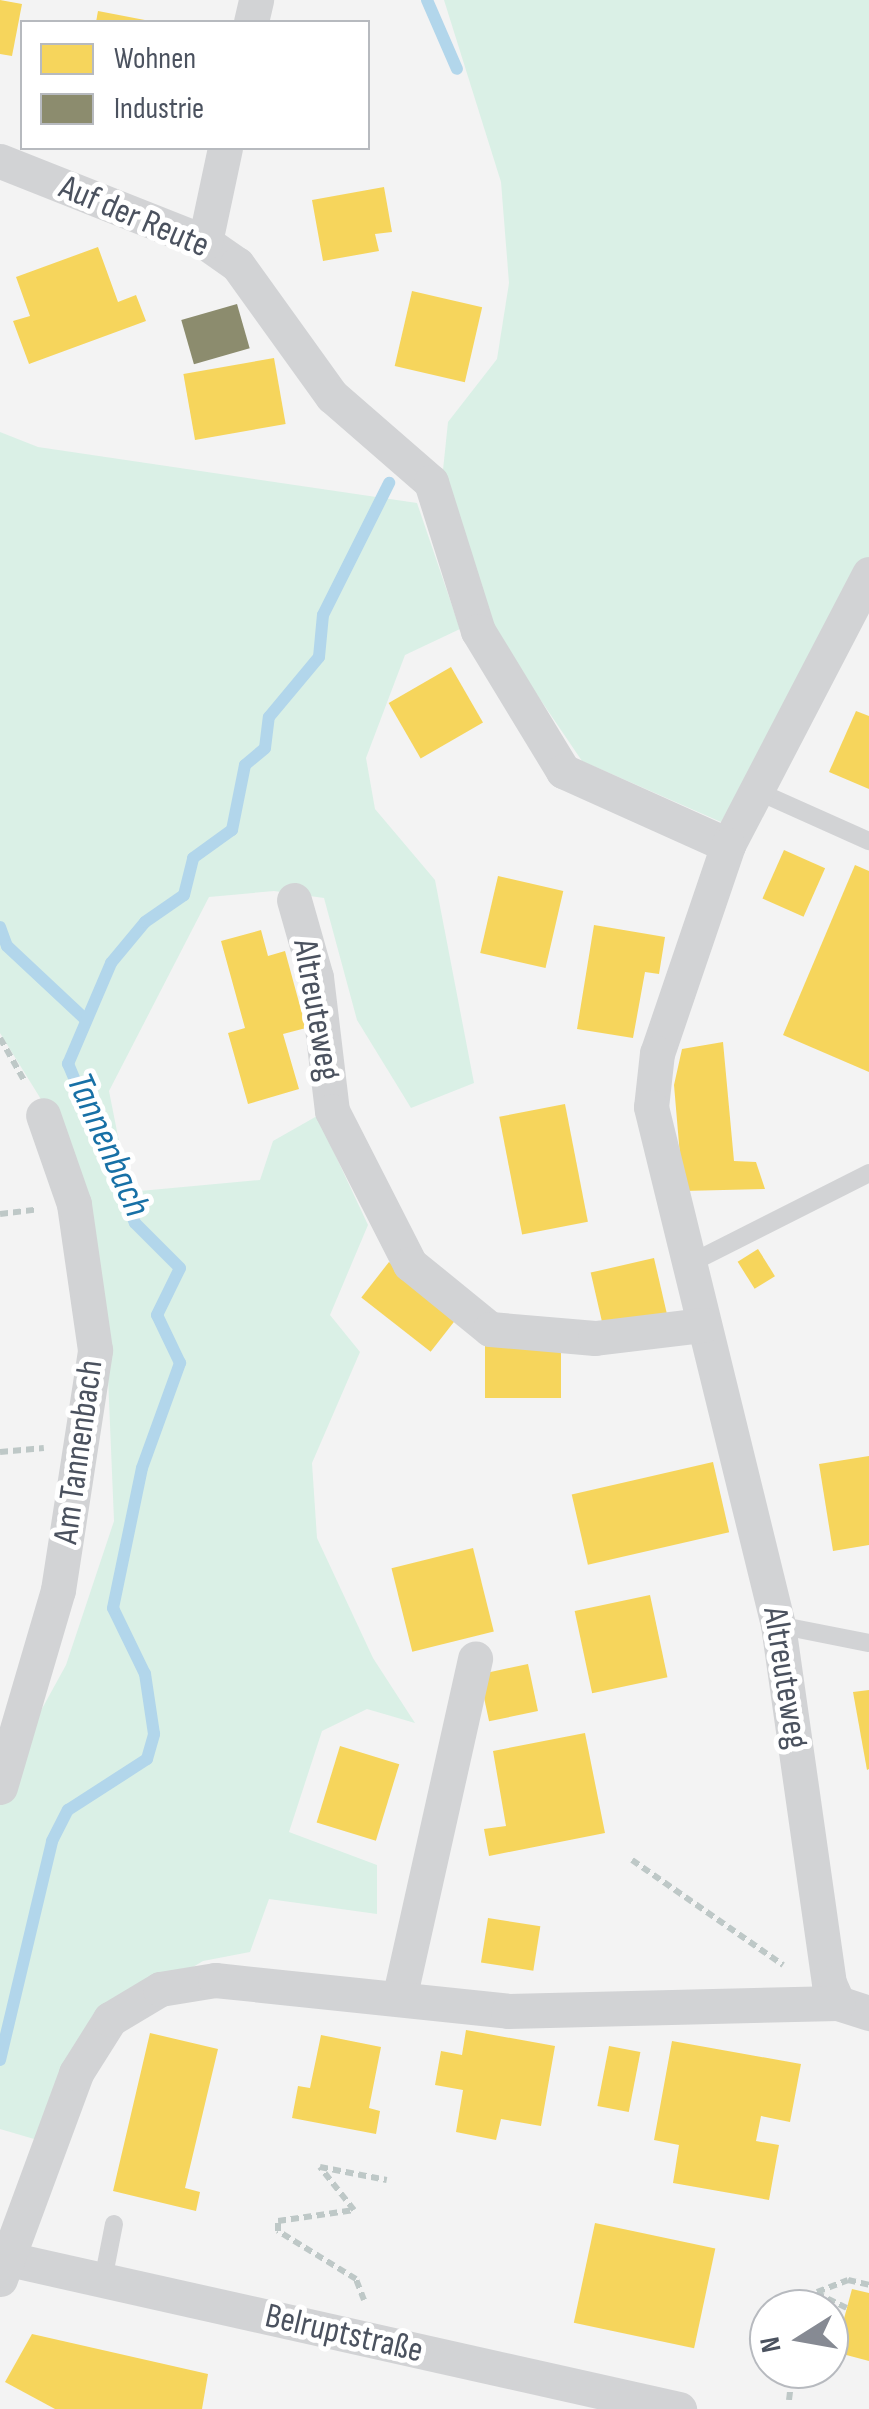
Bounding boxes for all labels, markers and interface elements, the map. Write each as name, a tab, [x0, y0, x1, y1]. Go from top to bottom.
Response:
legend	[20, 20, 370, 150]
text: Wohnen	[114, 41, 196, 77]
text: Industrie	[114, 91, 204, 127]
street label: Auf der Reute	[53, 167, 215, 267]
street label: Altreuteweg	[283, 936, 349, 1084]
water label: Tannenbach	[56, 1066, 160, 1224]
street label: Am Tannenbach	[45, 1357, 113, 1547]
street label: Altreuteweg	[753, 1604, 817, 1752]
north arrow	[749, 2289, 849, 2389]
street label: Belruptstraße	[261, 2295, 427, 2373]
text: N	[753, 2334, 789, 2355]

